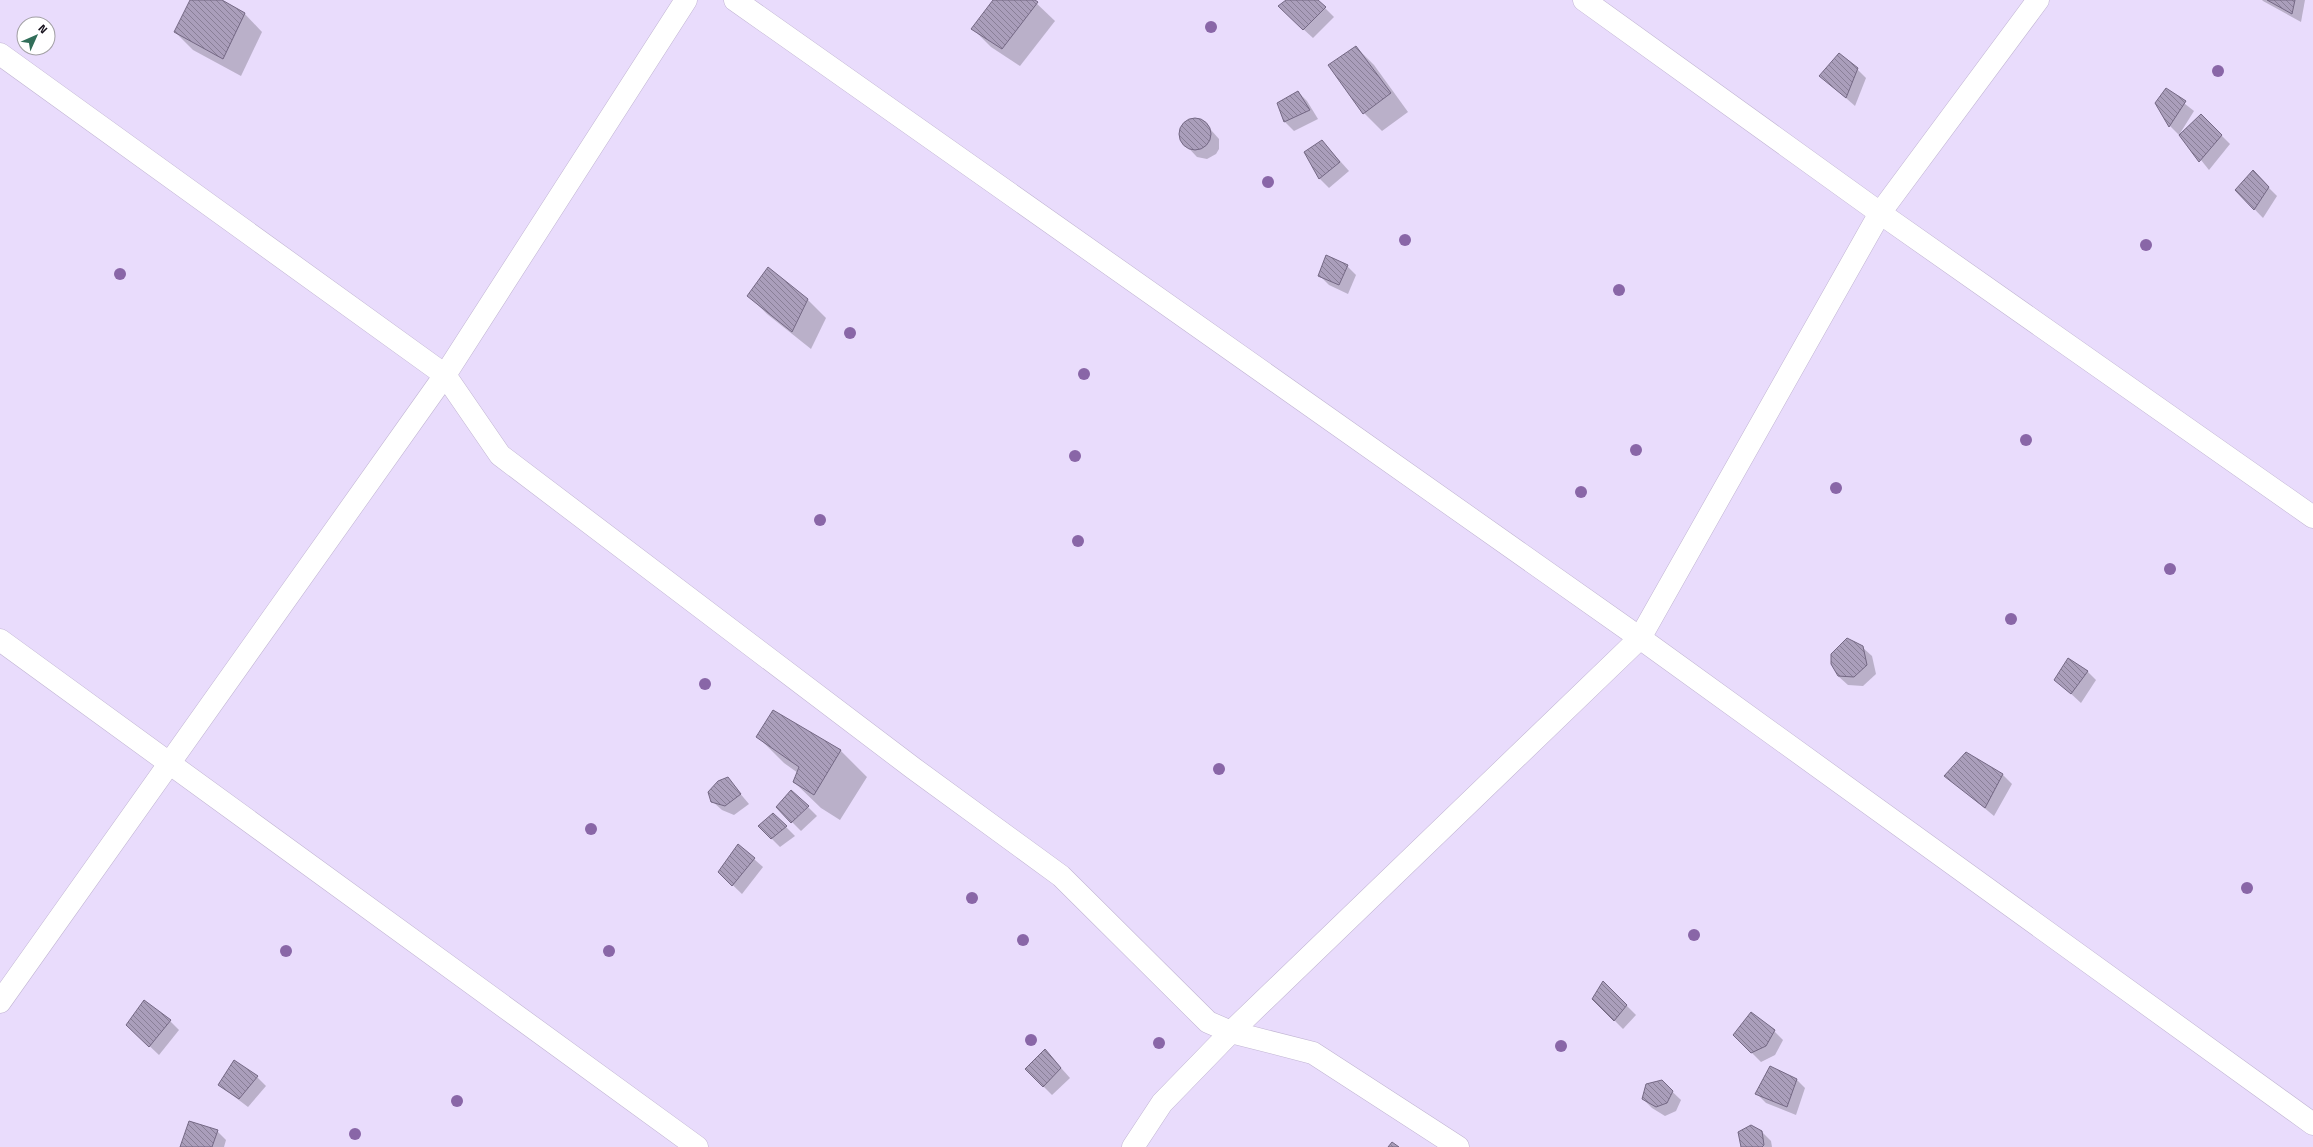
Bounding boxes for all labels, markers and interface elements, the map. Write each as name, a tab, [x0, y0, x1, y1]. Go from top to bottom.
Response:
north arrow	[16, 16, 56, 56]
text: N	[35, 21, 51, 37]

